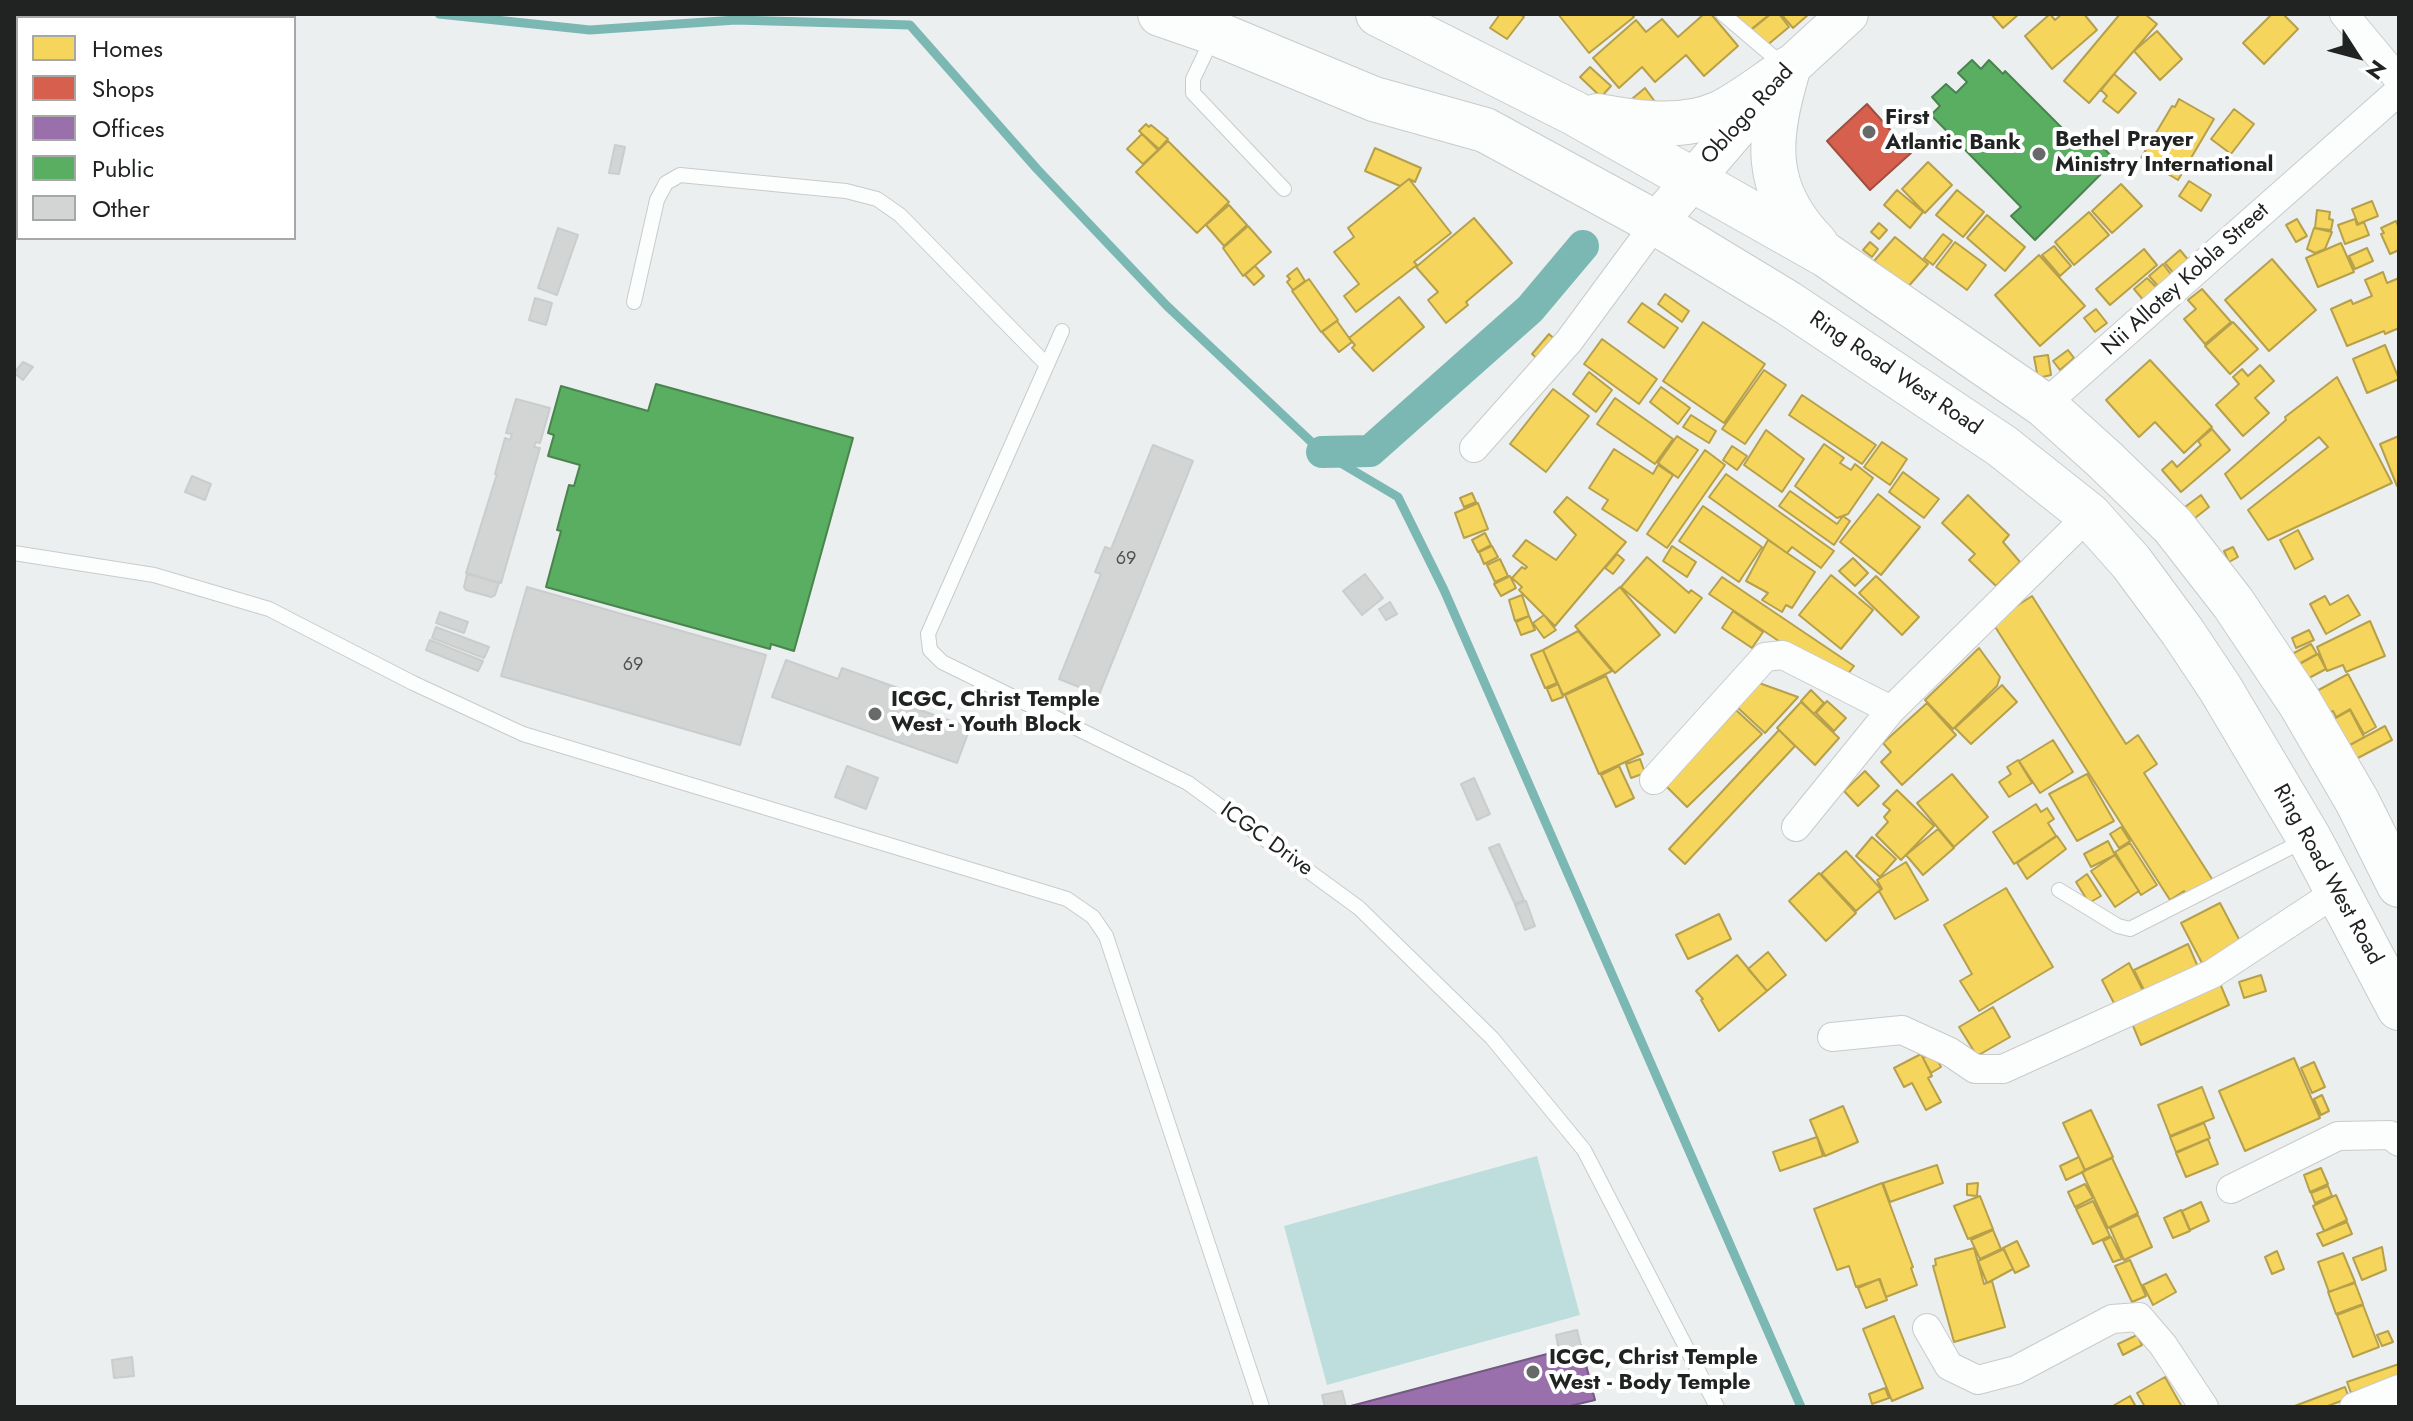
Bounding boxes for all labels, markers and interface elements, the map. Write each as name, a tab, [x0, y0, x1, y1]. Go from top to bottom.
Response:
legend	[16, 16, 296, 240]
north arrow	[2317, 16, 2397, 96]
text: Homes	[92, 31, 163, 66]
text: N	[2358, 54, 2394, 87]
street label: Oblogo Road	[1696, 59, 1800, 171]
text: Shops	[92, 71, 154, 106]
place label: First Atlantic Bank	[1885, 106, 2021, 158]
text: Offices	[92, 111, 164, 146]
marker: First Atlantic Bank	[1860, 123, 1878, 141]
place label: Bethel Prayer Ministry International	[2055, 128, 2274, 180]
marker: Bethel Prayer Ministry International	[2030, 145, 2048, 163]
text: Public	[92, 151, 154, 186]
text: Other	[92, 191, 150, 226]
street label: Nii Allotey Kobla Street	[2097, 198, 2275, 362]
street label: Ring Road West Road	[1804, 306, 1986, 442]
house number: 69	[1116, 549, 1136, 571]
house number: 69	[623, 655, 643, 677]
place label: ICGC, Christ Temple West - Youth Block	[891, 688, 1100, 740]
marker: ICGC, Christ Temple West - Youth Block	[866, 705, 884, 723]
street label: Ring Road West Road	[2266, 780, 2388, 970]
street label: ICGC Drive	[1215, 798, 1317, 882]
place label: ICGC, Christ Temple West - Body Temple	[1549, 1346, 1758, 1398]
marker: ICGC, Christ Temple West - Body Temple	[1524, 1363, 1542, 1381]

